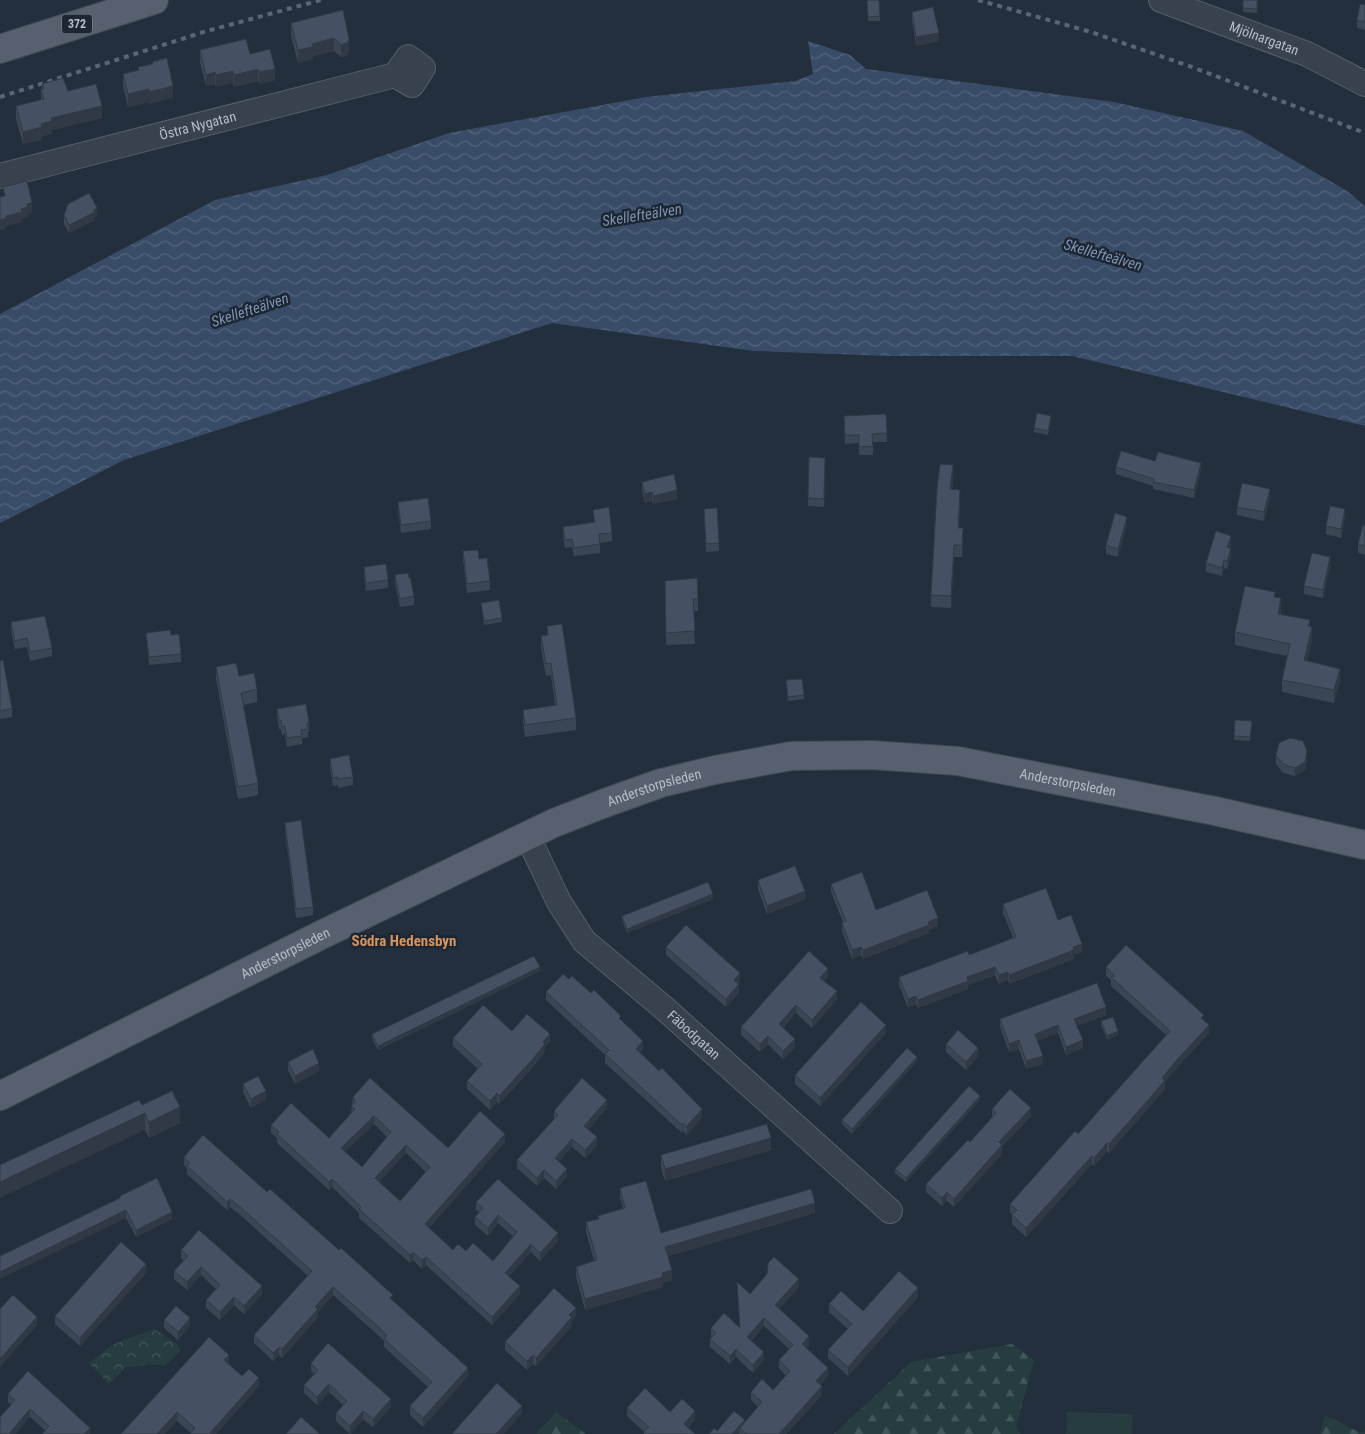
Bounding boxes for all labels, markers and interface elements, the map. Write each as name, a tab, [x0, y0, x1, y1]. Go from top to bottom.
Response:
road number: 372	[62, 14, 92, 34]
street label: Mjölnargatan	[1227, 18, 1301, 58]
street label: Östra Nygatan	[158, 108, 238, 143]
water label: Skellefteälven	[601, 200, 683, 230]
water label: Skellefteälven	[1062, 235, 1144, 275]
water label: Skellefteälven	[209, 289, 291, 331]
street label: Anderstorpsleden	[1019, 765, 1118, 800]
street label: Anderstorpsleden	[605, 766, 703, 810]
street label: Anderstorpsleden	[238, 924, 332, 982]
district label: Södra Hedensbyn	[352, 932, 456, 950]
street label: Fäbodgatan	[664, 1007, 723, 1063]

